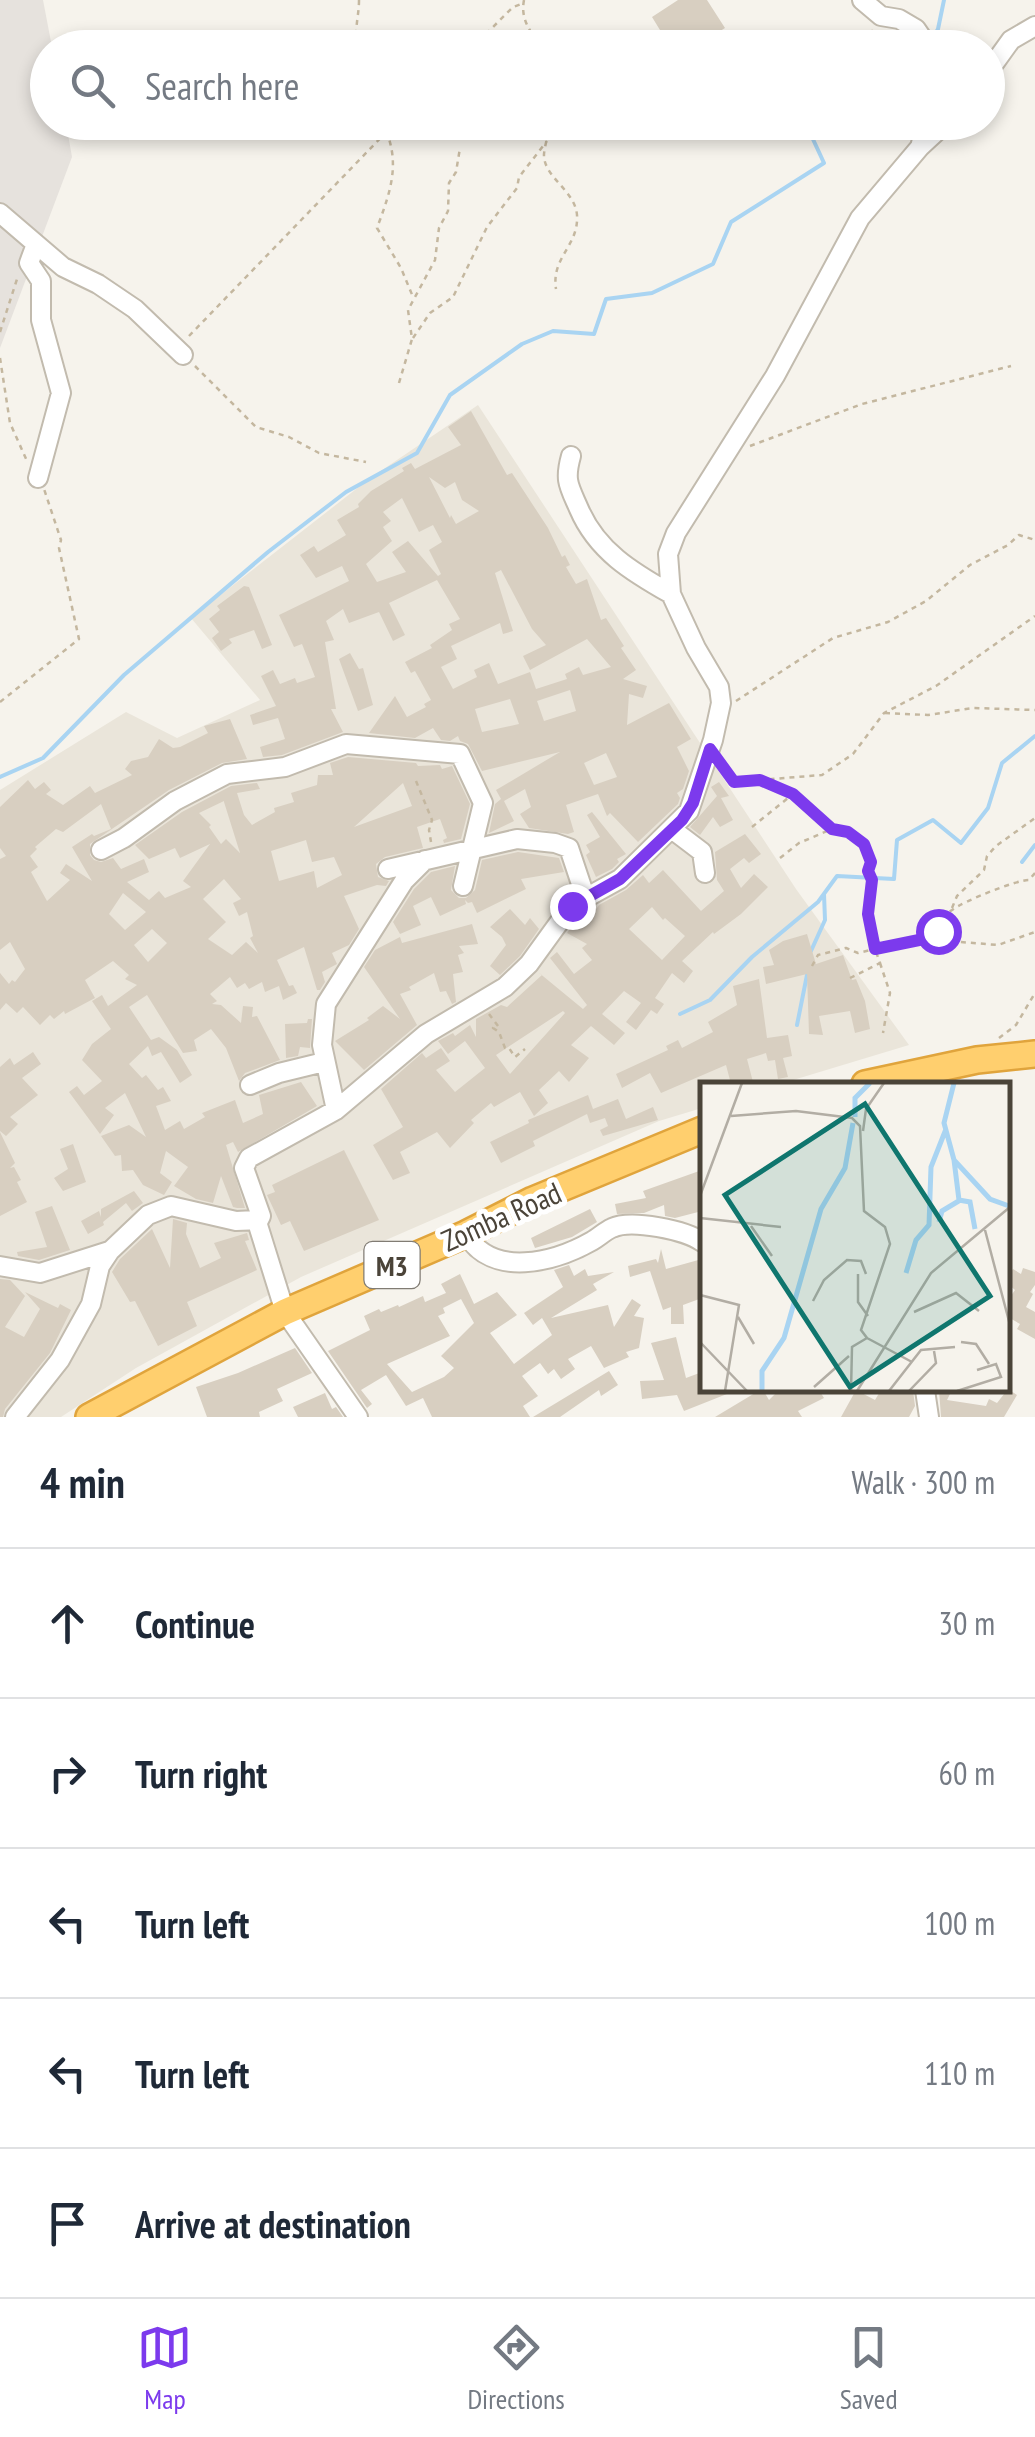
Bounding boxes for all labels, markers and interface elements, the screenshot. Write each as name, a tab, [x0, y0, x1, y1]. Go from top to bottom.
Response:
search box	[30, 30, 1005, 140]
icon: search	[65, 58, 120, 113]
text: Search here	[145, 61, 299, 110]
route end	[550, 884, 596, 930]
route start	[916, 909, 962, 955]
inset map	[700, 1082, 1010, 1392]
street label: Zomba Road	[435, 1172, 567, 1260]
road number: M3	[364, 1242, 420, 1288]
text: 4 min	[40, 1455, 125, 1510]
text: Walk · 300 m	[851, 1461, 995, 1503]
icon: ahead	[40, 1596, 95, 1651]
text: Continue	[135, 1599, 255, 1648]
text: 30 m	[939, 1602, 995, 1644]
icon: right	[40, 1746, 95, 1801]
text: Turn right	[135, 1749, 267, 1798]
text: 60 m	[939, 1752, 995, 1794]
icon: left	[40, 1896, 95, 1951]
text: Turn left	[135, 1899, 249, 1948]
text: 100 m	[924, 1902, 995, 1944]
icon: left	[40, 2046, 95, 2101]
text: Turn left	[135, 2049, 249, 2098]
text: 110 m	[924, 2052, 995, 2094]
icon: arrive	[40, 2196, 95, 2251]
text: Arrive at destination	[135, 2199, 411, 2248]
tab: Map	[137, 2320, 192, 2417]
tab: Directions	[467, 2320, 565, 2417]
tab: Saved	[840, 2320, 898, 2417]

